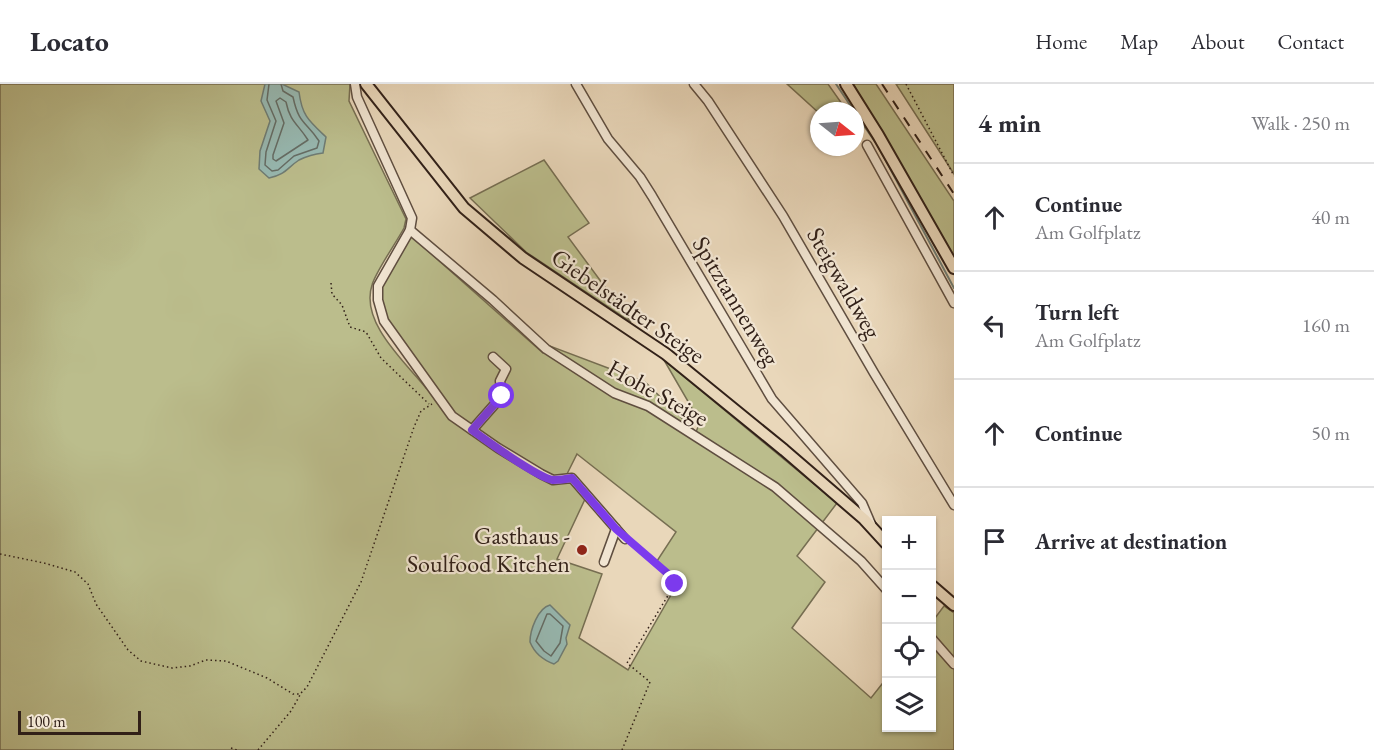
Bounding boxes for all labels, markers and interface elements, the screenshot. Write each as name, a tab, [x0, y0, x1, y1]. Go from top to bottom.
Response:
text: Locato	[30, 23, 109, 59]
text: Home	[1035, 28, 1087, 55]
text: Map	[1120, 28, 1158, 55]
text: About	[1191, 28, 1244, 55]
text: Contact	[1277, 28, 1344, 55]
north arrow	[810, 102, 864, 156]
text: 4 min	[978, 106, 1041, 140]
text: Walk · 250 m	[1251, 110, 1350, 136]
text: Continue	[1035, 190, 1122, 219]
icon: ahead	[978, 201, 1011, 234]
text: 40 m	[1311, 204, 1350, 230]
text: Am Golfplatz	[1035, 219, 1140, 245]
street label: Steigwaldweg	[800, 221, 889, 344]
street label: Spitztannenweg	[686, 230, 787, 372]
street label: Giebelstädter Steige	[545, 241, 711, 370]
text: Turn left	[1035, 298, 1119, 327]
icon: left	[978, 309, 1011, 342]
text: 160 m	[1302, 312, 1350, 338]
text: Am Golfplatz	[1035, 327, 1140, 353]
street label: Hohe Steige	[602, 352, 714, 433]
route start	[488, 382, 514, 408]
icon: ahead	[978, 417, 1011, 450]
text: Continue	[1035, 419, 1122, 448]
text: 50 m	[1311, 420, 1350, 446]
map controls	[882, 516, 936, 732]
button: +	[882, 516, 936, 570]
place label: Gasthaus - Soulfood Kitchen	[407, 520, 570, 579]
icon: arrive	[978, 525, 1011, 558]
text: Arrive at destination	[1035, 527, 1227, 556]
marker: Gasthaus - Soulfood Kitchen	[575, 543, 589, 557]
route end	[661, 570, 687, 596]
button: −	[882, 570, 936, 624]
button: locate	[882, 624, 936, 678]
button: layers	[882, 678, 936, 732]
scale bar	[18, 708, 141, 736]
text: 100 m	[27, 711, 66, 732]

